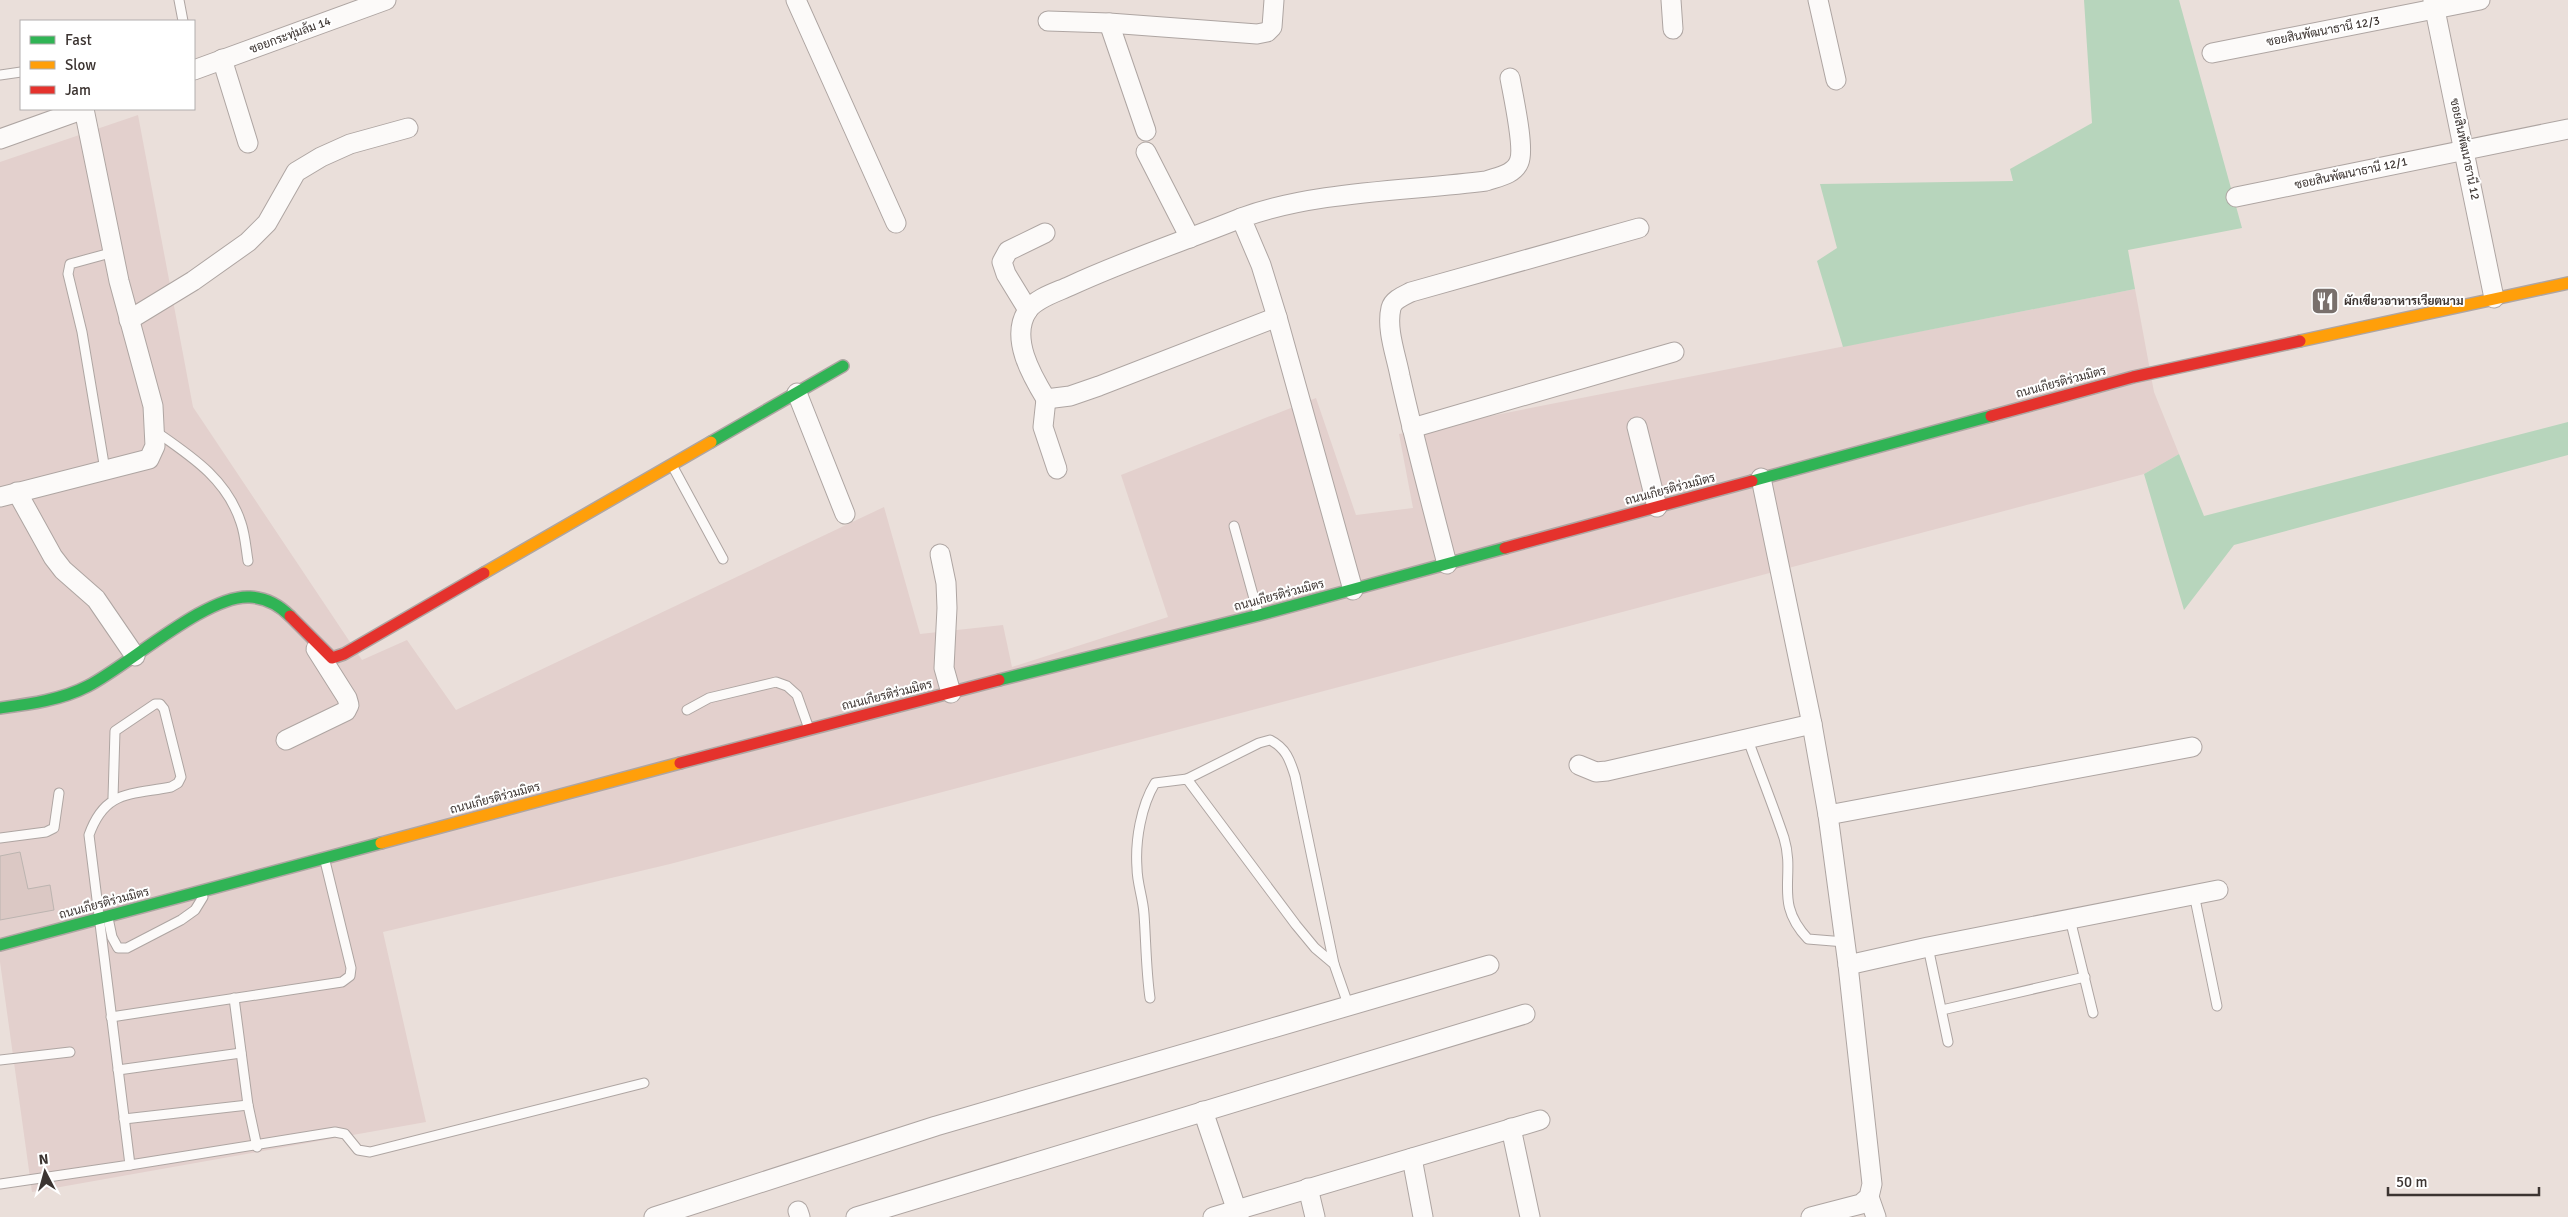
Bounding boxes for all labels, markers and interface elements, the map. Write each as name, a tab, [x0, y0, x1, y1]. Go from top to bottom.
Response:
street label: ซอยสินพัฒนาธานี 12/3	[2265, 12, 2381, 50]
street label: ซอยกระทุ่มล้ม 14	[247, 14, 334, 58]
legend	[20, 20, 195, 110]
text: Fast	[65, 31, 92, 49]
text: Slow	[65, 56, 96, 74]
text: Jam	[65, 81, 91, 99]
street label: ซอยสินพัฒนาธานี 12	[2446, 97, 2484, 201]
street label: ซอยสินพัฒนาธานี 12/1	[2293, 153, 2409, 193]
restaurant icon: ผักเขียวอาหารเวียตนาม	[2310, 286, 2340, 316]
place label: ผักเขียวอาหารเวียตนาม	[2344, 293, 2463, 309]
street label: ถนนเกียรติร่วมมิตร	[2014, 362, 2108, 402]
street label: ถนนเกียรติร่วมมิตร	[1623, 469, 1717, 509]
street label: ถนนเกียรติร่วมมิตร	[1232, 575, 1326, 615]
street label: ถนนเกียรติร่วมมิตร	[840, 676, 934, 714]
street label: ถนนเกียรติร่วมมิตร	[448, 778, 542, 818]
street label: ถนนเกียรติร่วมมิตร	[57, 883, 151, 923]
north arrow	[20, 1147, 70, 1197]
text: N	[38, 1151, 49, 1169]
scale bar	[2388, 1164, 2539, 1196]
text: 50 m	[2396, 1173, 2427, 1191]

